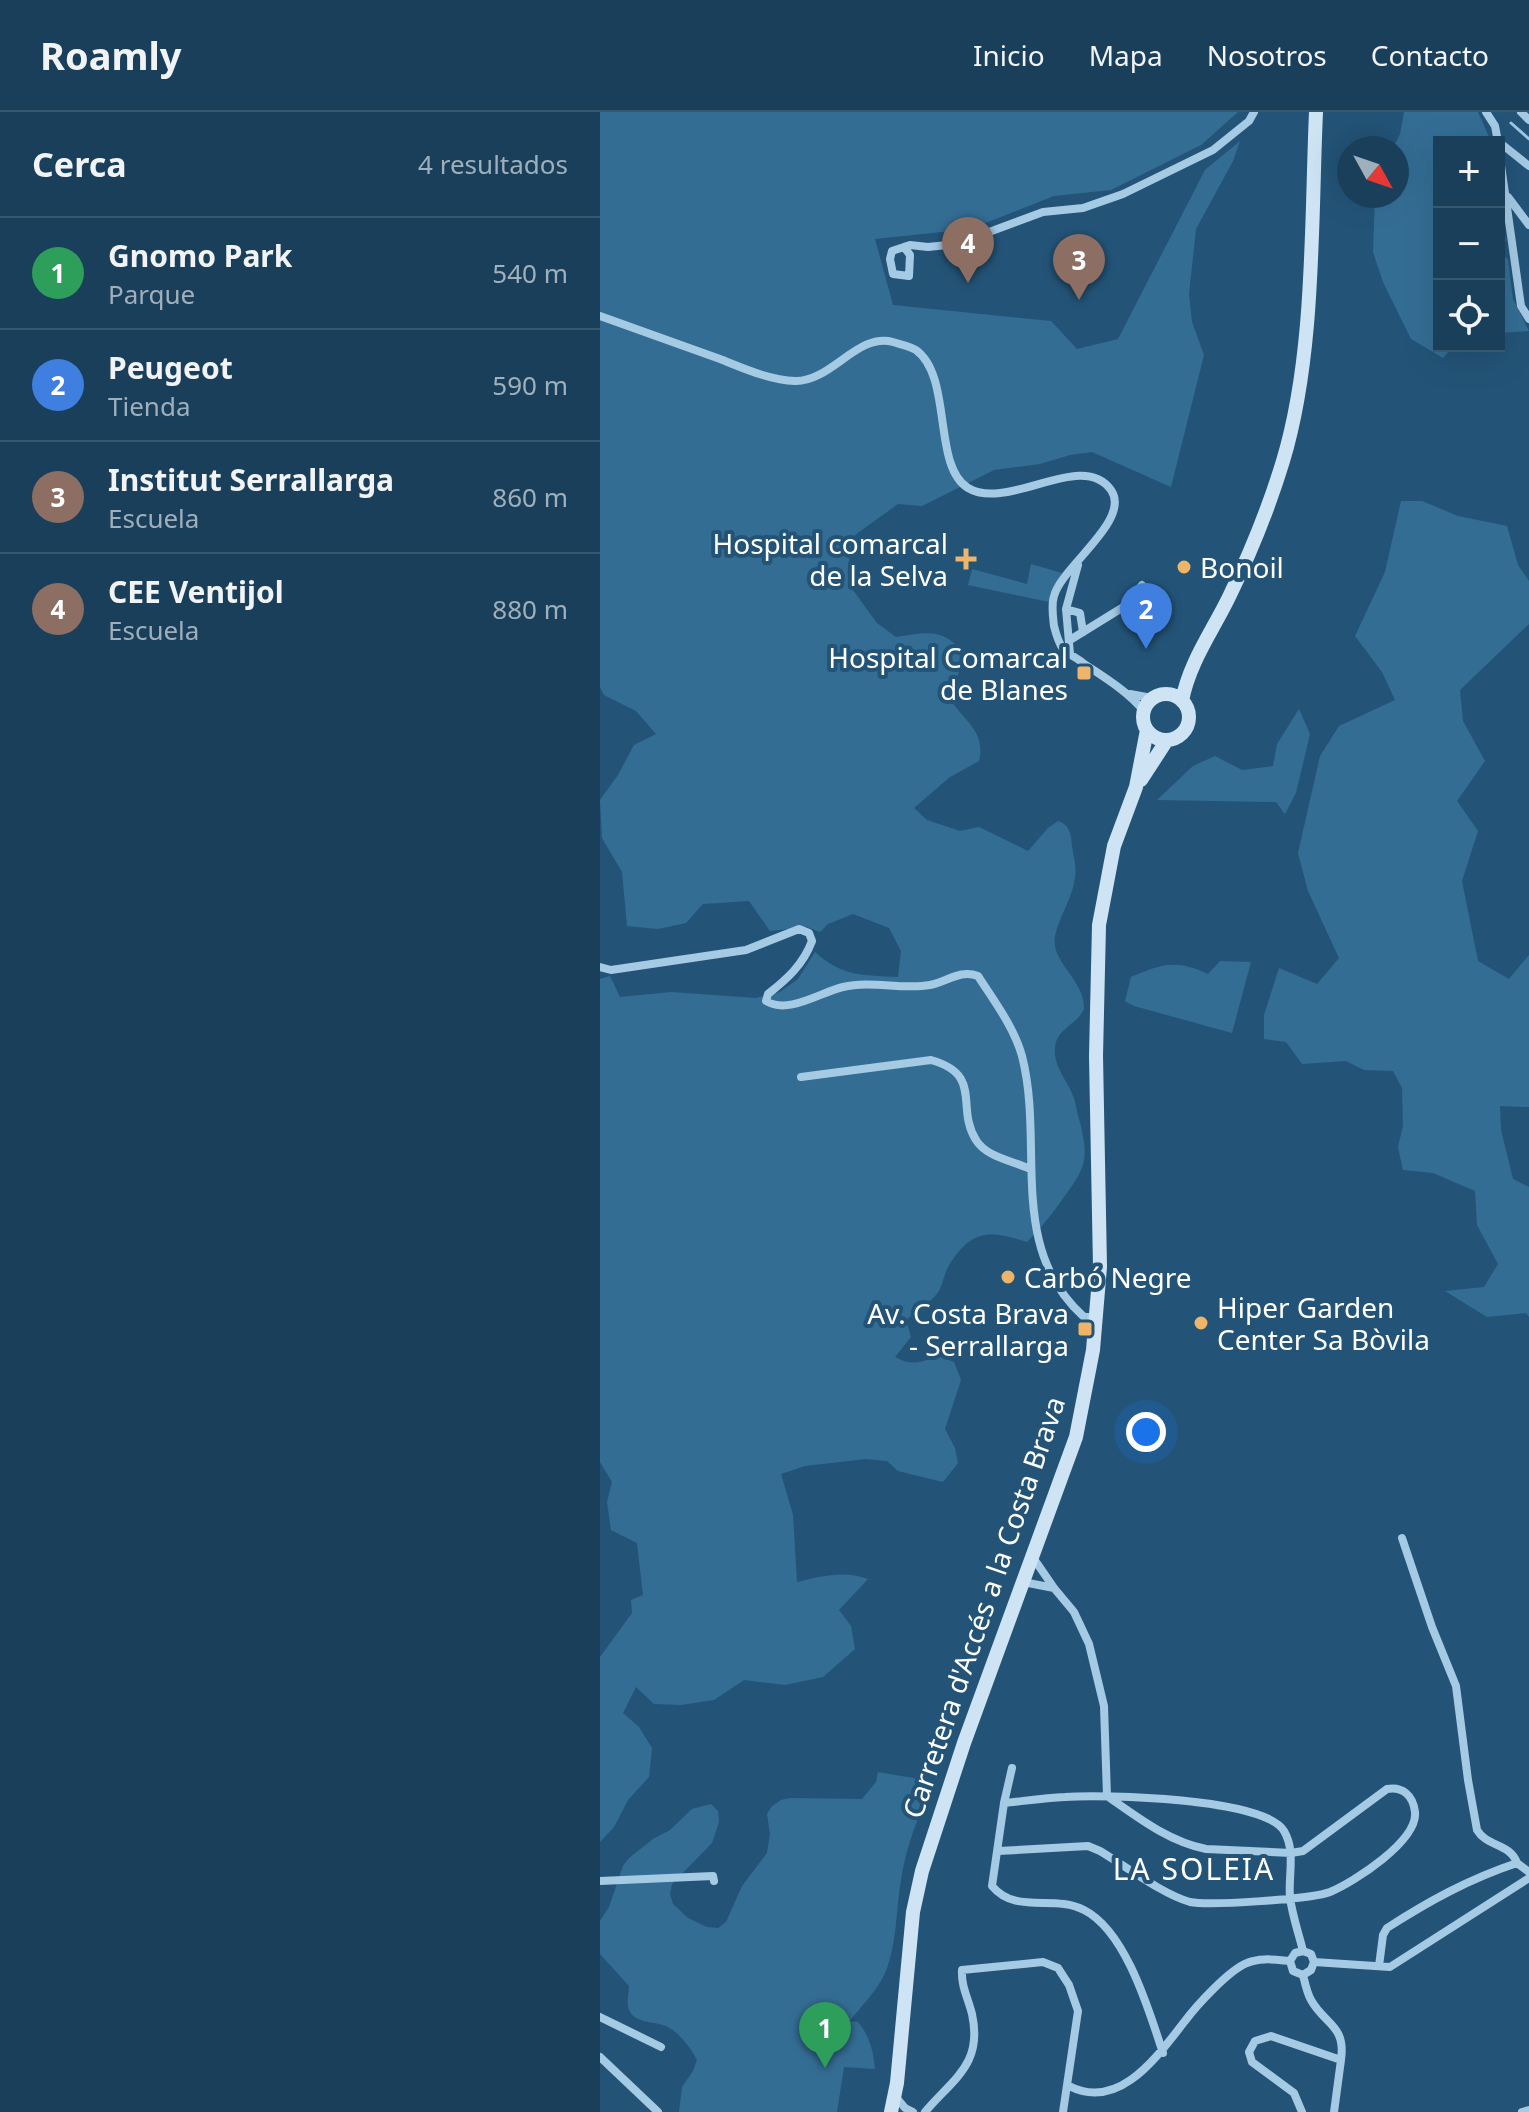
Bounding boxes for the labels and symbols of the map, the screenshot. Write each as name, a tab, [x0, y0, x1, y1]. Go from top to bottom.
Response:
north arrow	[1337, 136, 1409, 208]
pin: 4	[942, 217, 994, 283]
pin: 3	[1053, 234, 1105, 300]
place label: Hospital comarcal de la Selva	[712, 524, 948, 594]
marker: Hospital comarcal de la Selva	[955, 548, 977, 570]
place label: Bonoil	[1200, 548, 1284, 586]
marker: Bonoil	[1175, 558, 1193, 576]
pin: 2	[1120, 583, 1172, 649]
place label: Hospital Comarcal de Blanes	[828, 638, 1068, 708]
marker: Hospital Comarcal de Blanes	[1075, 664, 1093, 682]
place label: Carbó Negre	[1024, 1258, 1192, 1296]
marker: Carbó Negre	[999, 1268, 1017, 1286]
place label: Hiper Garden Center Sa Bòvila	[1217, 1288, 1430, 1358]
place label: Av. Costa Brava - Serrallarga	[867, 1294, 1069, 1364]
marker: Hiper Garden Center Sa Bòvila	[1192, 1314, 1210, 1332]
marker: Av. Costa Brava - Serrallarga	[1076, 1320, 1094, 1338]
street label: Carretera d'Accés a la Costa Brava	[893, 1391, 1073, 1823]
your location	[1126, 1412, 1166, 1452]
district label: LA SOLEIA	[1113, 1848, 1275, 1889]
pin: 1	[799, 2002, 851, 2068]

